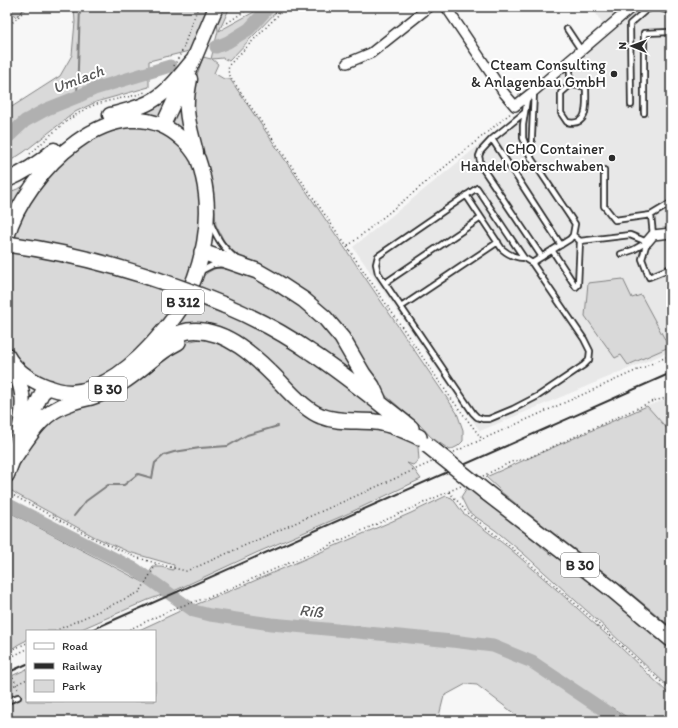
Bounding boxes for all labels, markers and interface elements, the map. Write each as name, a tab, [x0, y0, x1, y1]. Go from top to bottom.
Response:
north arrow	[612, 26, 652, 66]
text: N	[616, 42, 629, 50]
place label: Cteam Consulting & Anlagenbau GmbH	[471, 56, 606, 91]
water label: Umlach	[50, 60, 107, 97]
marker: Cteam Consulting & Anlagenbau GmbH	[609, 69, 619, 79]
place label: CHO Container Handel Oberschwaben	[461, 140, 604, 175]
marker: CHO Container Handel Oberschwaben	[607, 153, 617, 163]
road number: B 312	[162, 290, 204, 314]
road number: B 30	[89, 377, 127, 401]
road number: B 30	[561, 553, 599, 577]
water label: Riß	[298, 600, 325, 622]
legend	[26, 630, 156, 702]
text: Road	[62, 639, 88, 653]
text: Railway	[62, 659, 102, 673]
text: Park	[62, 679, 86, 693]

